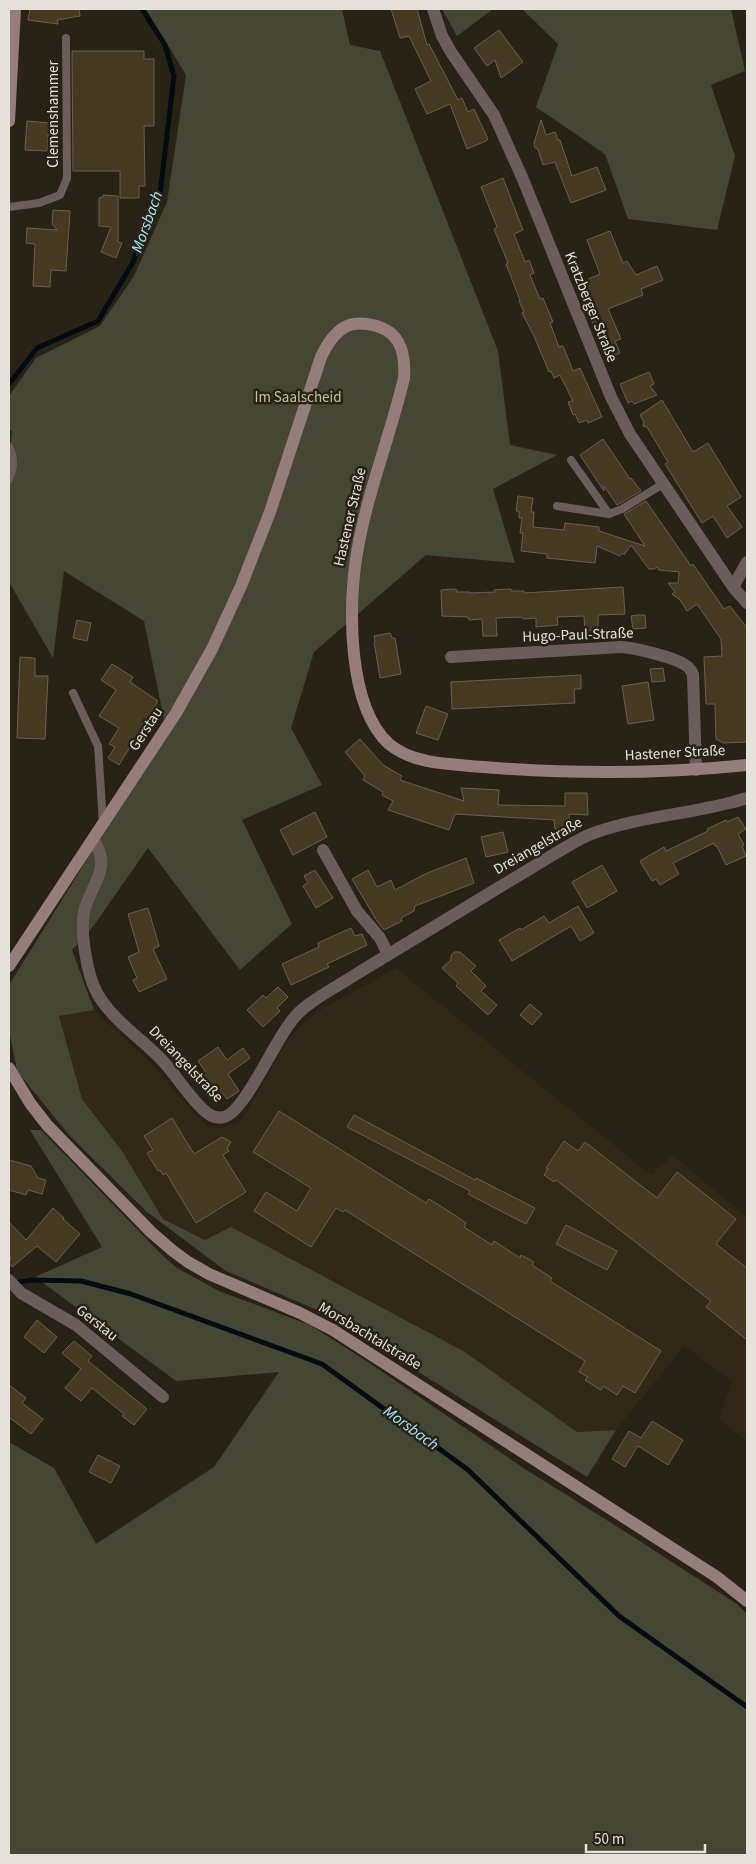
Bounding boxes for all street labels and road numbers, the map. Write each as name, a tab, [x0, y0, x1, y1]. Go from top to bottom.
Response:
street label: Clemenshammer	[43, 59, 64, 168]
street label: Kratzberger Straße	[559, 249, 623, 365]
street label: Hastener Straße	[328, 466, 372, 568]
street label: Hugo-Paul-Straße	[522, 623, 634, 647]
street label: Gerstau	[124, 703, 168, 755]
street label: Hastener Straße	[624, 740, 726, 766]
street label: Dreiangelstraße	[490, 812, 586, 880]
street label: Dreiangelstraße	[144, 1021, 228, 1107]
street label: Morsbachtalstraße	[315, 1297, 425, 1375]
street label: Gerstau	[72, 1300, 122, 1346]

